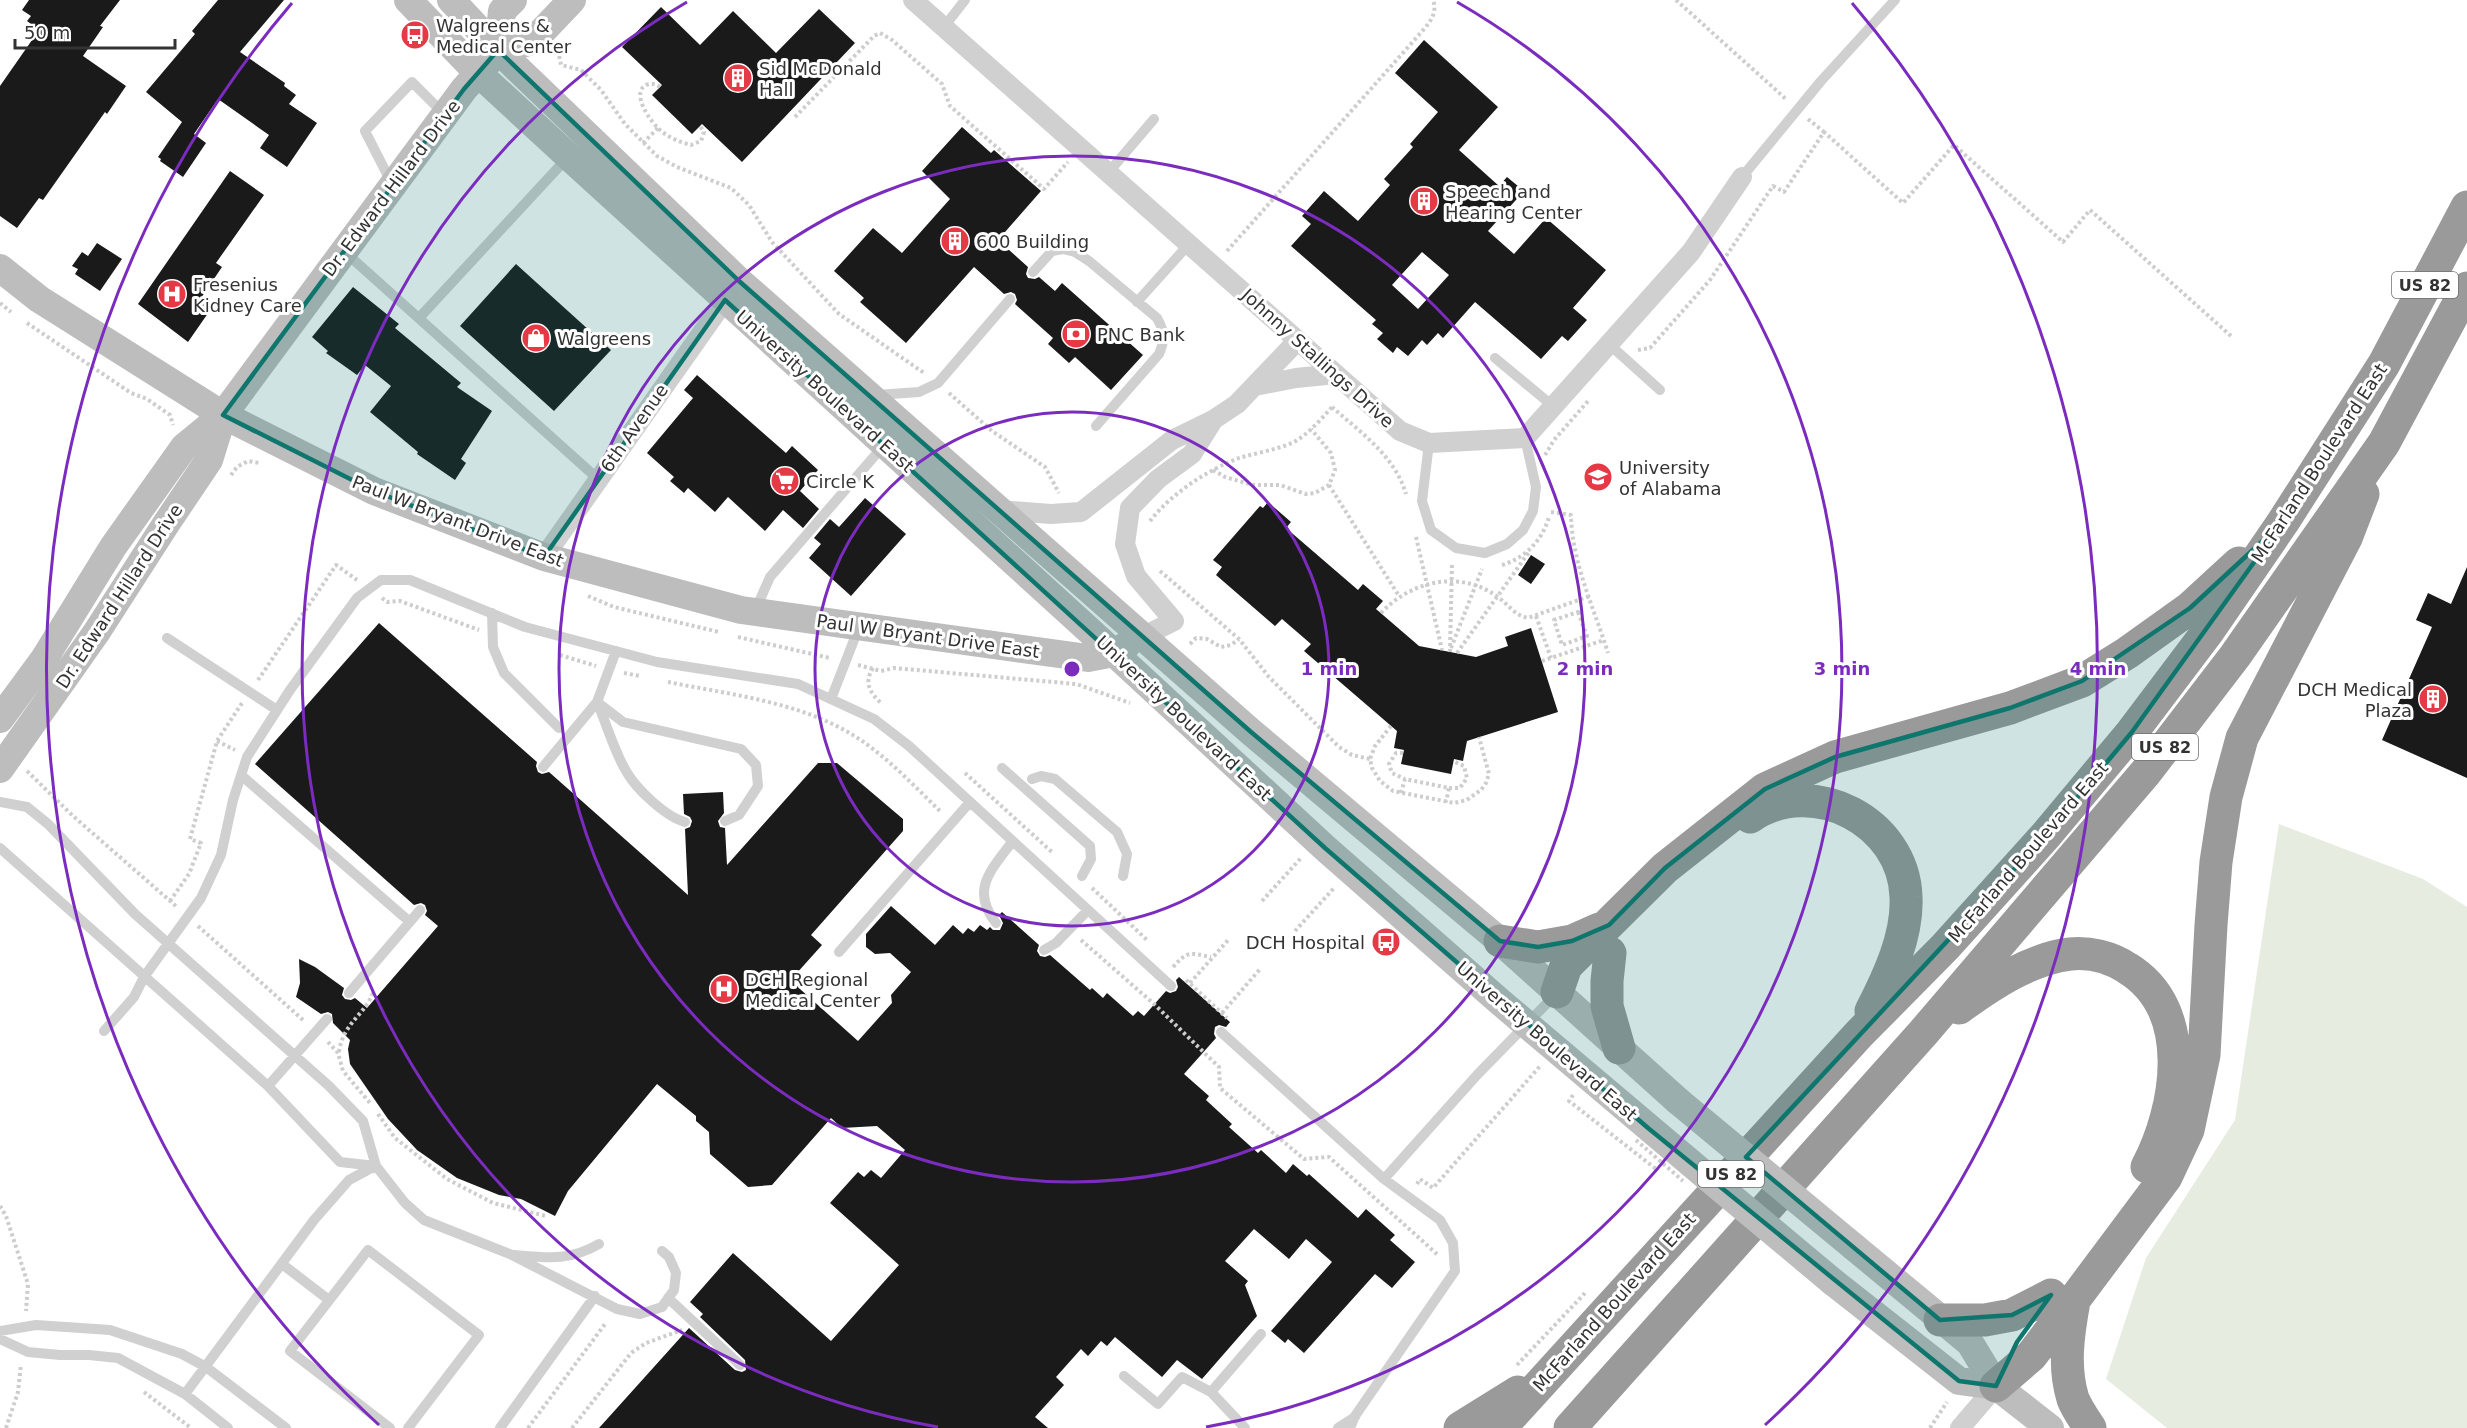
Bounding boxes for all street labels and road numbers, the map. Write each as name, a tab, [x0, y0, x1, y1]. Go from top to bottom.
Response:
street label: Dr. Edward Hillard Drive	[318, 96, 464, 280]
road number: US 82	[2392, 272, 2458, 298]
street label: Johnny Stallings Drive	[1237, 283, 1398, 432]
street label: University Boulevard East	[732, 306, 918, 476]
street label: McFarland Boulevard East	[2247, 360, 2391, 566]
street label: 6th Avenue	[596, 380, 672, 476]
street label: Paul W Bryant Drive East	[349, 471, 567, 571]
street label: Dr. Edward Hillard Drive	[51, 500, 187, 692]
street label: Paul W Bryant Drive East	[815, 610, 1041, 662]
street label: University Boulevard East	[1092, 631, 1276, 805]
road number: US 82	[2132, 734, 2198, 760]
street label: McFarland Boulevard East	[1944, 757, 2112, 947]
street label: University Boulevard East	[1453, 957, 1641, 1125]
road number: US 82	[1698, 1161, 1764, 1187]
street label: McFarland Boulevard East	[1528, 1208, 1700, 1396]

